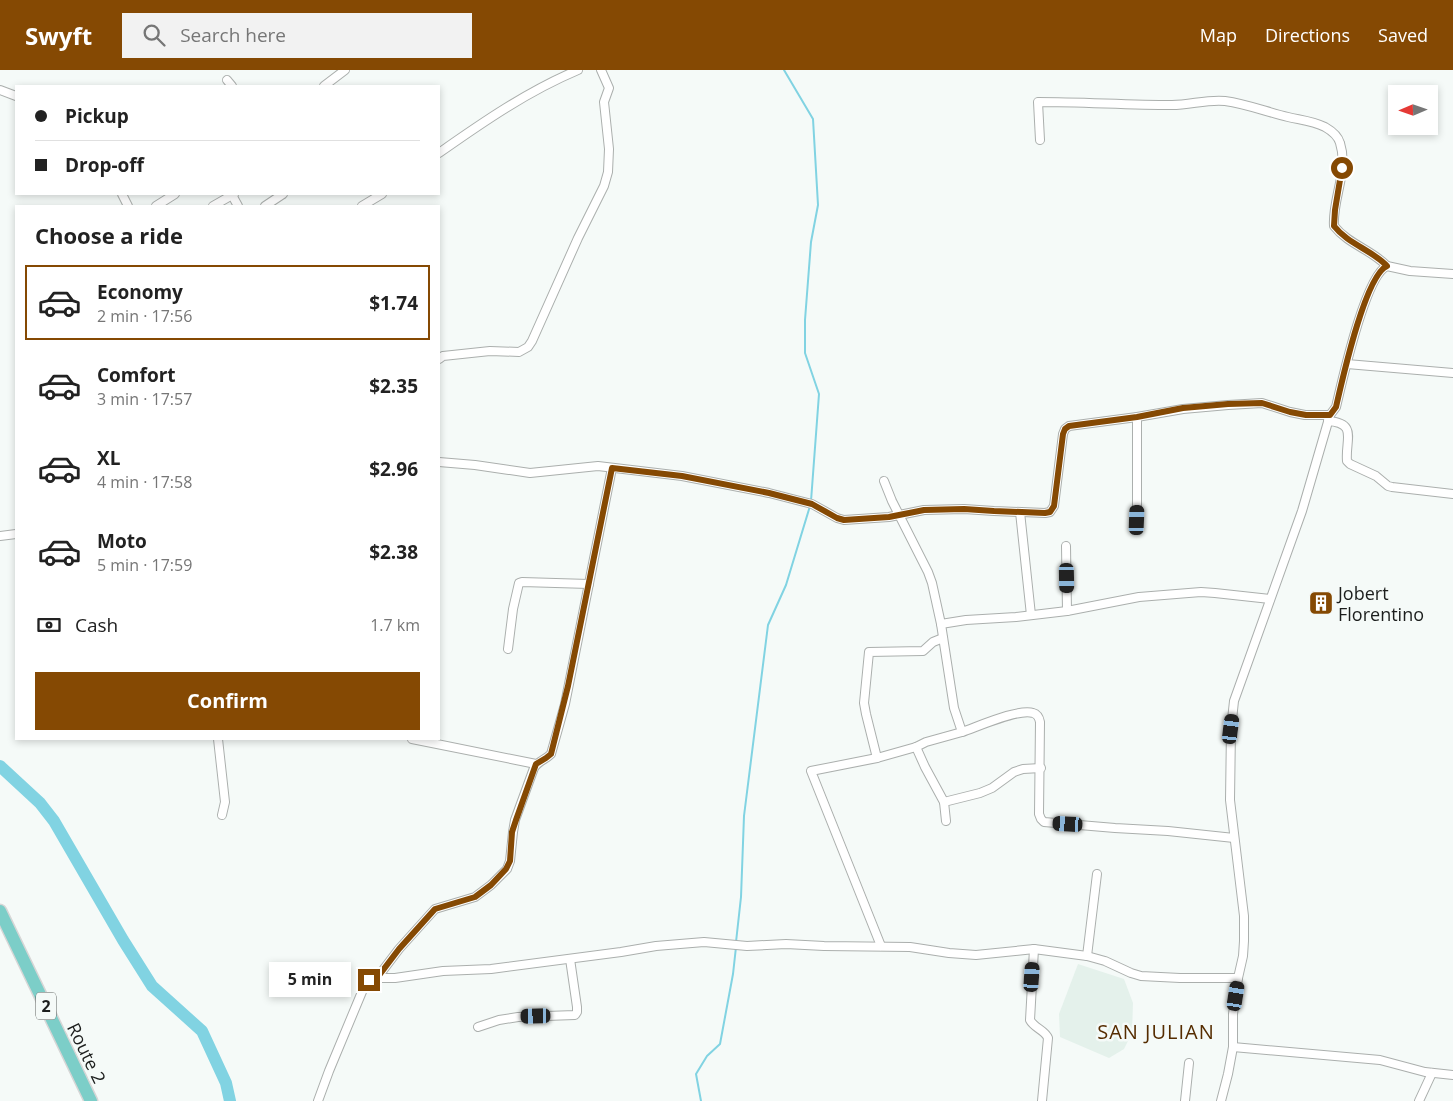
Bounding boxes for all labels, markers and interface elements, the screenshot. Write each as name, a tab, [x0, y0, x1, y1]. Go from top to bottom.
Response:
search box	[122, 13, 472, 58]
text: Swyft	[25, 19, 92, 52]
icon: search	[140, 21, 168, 49]
text: Search here	[180, 22, 286, 48]
text: Map	[1200, 23, 1237, 47]
text: Directions	[1265, 23, 1350, 47]
text: Saved	[1378, 23, 1428, 47]
north arrow	[1388, 85, 1438, 135]
map controls	[1388, 85, 1438, 135]
text: Pickup	[65, 103, 129, 129]
text: Drop-off	[65, 152, 144, 178]
route start	[1331, 157, 1353, 179]
text: Choose a ride	[35, 220, 183, 250]
text: Economy	[97, 279, 183, 305]
icon: car	[37, 280, 82, 325]
text: $1.74	[369, 290, 418, 316]
text: 2 min · 17:56	[97, 305, 192, 327]
text: Comfort	[97, 362, 176, 388]
icon: car	[37, 363, 82, 408]
text: $2.35	[369, 373, 418, 399]
text: 3 min · 17:57	[97, 388, 192, 410]
text: XL	[97, 445, 120, 471]
icon: car	[37, 446, 82, 491]
text: $2.96	[369, 456, 418, 482]
text: 4 min · 17:58	[97, 471, 192, 493]
car	[1128, 505, 1145, 535]
text: Moto	[97, 528, 147, 554]
icon: car	[37, 529, 82, 574]
text: $2.38	[369, 539, 418, 565]
text: 5 min · 17:59	[97, 554, 192, 576]
car	[1059, 563, 1074, 593]
place label: Jobert Florentino	[1336, 581, 1424, 626]
building icon: Jobert Florentino	[1308, 590, 1334, 616]
icon: cash	[35, 611, 63, 639]
text: Cash	[75, 612, 118, 638]
text: 1.7 km	[370, 614, 420, 636]
button: Confirm	[35, 672, 420, 730]
car	[1221, 713, 1240, 745]
car	[1052, 816, 1083, 832]
callout: 5 min	[269, 962, 352, 998]
car	[1023, 962, 1040, 992]
text: 5 min	[288, 968, 332, 990]
route end	[358, 969, 380, 991]
car	[1226, 980, 1245, 1012]
road number: 2	[36, 992, 56, 1019]
car	[520, 1008, 551, 1024]
district label: SAN JULIAN	[1097, 1018, 1215, 1045]
street label: Route 2	[62, 1019, 112, 1087]

